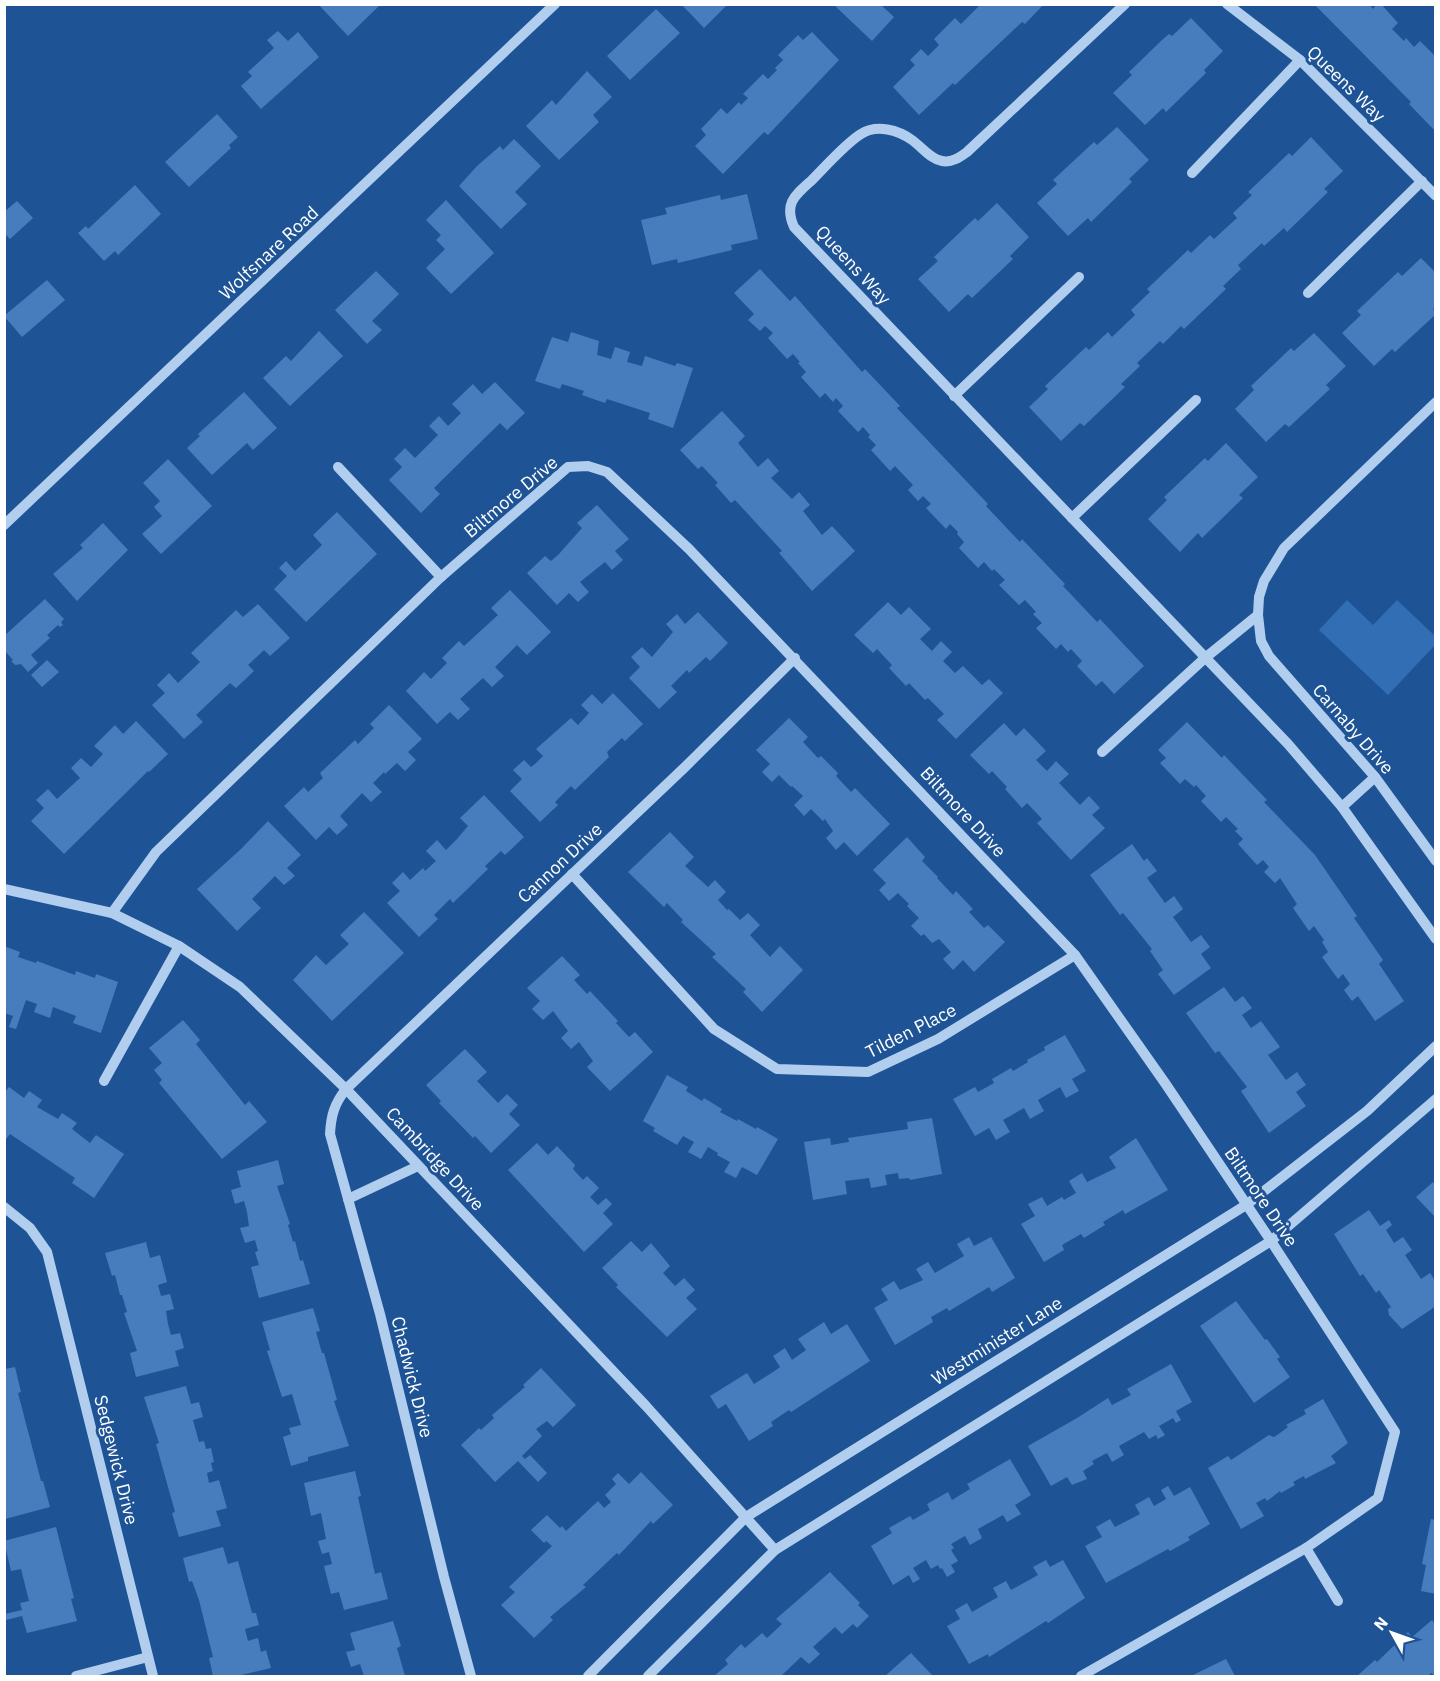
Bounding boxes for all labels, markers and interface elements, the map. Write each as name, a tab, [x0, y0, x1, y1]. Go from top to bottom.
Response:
street label: Queens Way	[1302, 41, 1390, 127]
street label: Wolfsnare Road	[214, 201, 323, 304]
street label: Queens Way	[811, 220, 896, 309]
street label: Biltmore Drive	[459, 451, 562, 543]
street label: Carnaby Drive	[1308, 679, 1399, 779]
street label: Biltmore Drive	[916, 762, 1011, 862]
street label: Cannon Drive	[512, 817, 607, 908]
street label: Tilden Place	[862, 998, 960, 1063]
street label: Cambridge Drive	[381, 1102, 489, 1216]
street label: Biltmore Drive	[1220, 1142, 1303, 1251]
street label: Westminister Lane	[927, 1291, 1066, 1390]
street label: Chadwick Drive	[386, 1314, 439, 1440]
street label: Sedgewick Drive	[89, 1393, 144, 1527]
north arrow	[1362, 1603, 1422, 1663]
text: N	[1369, 1612, 1392, 1634]

